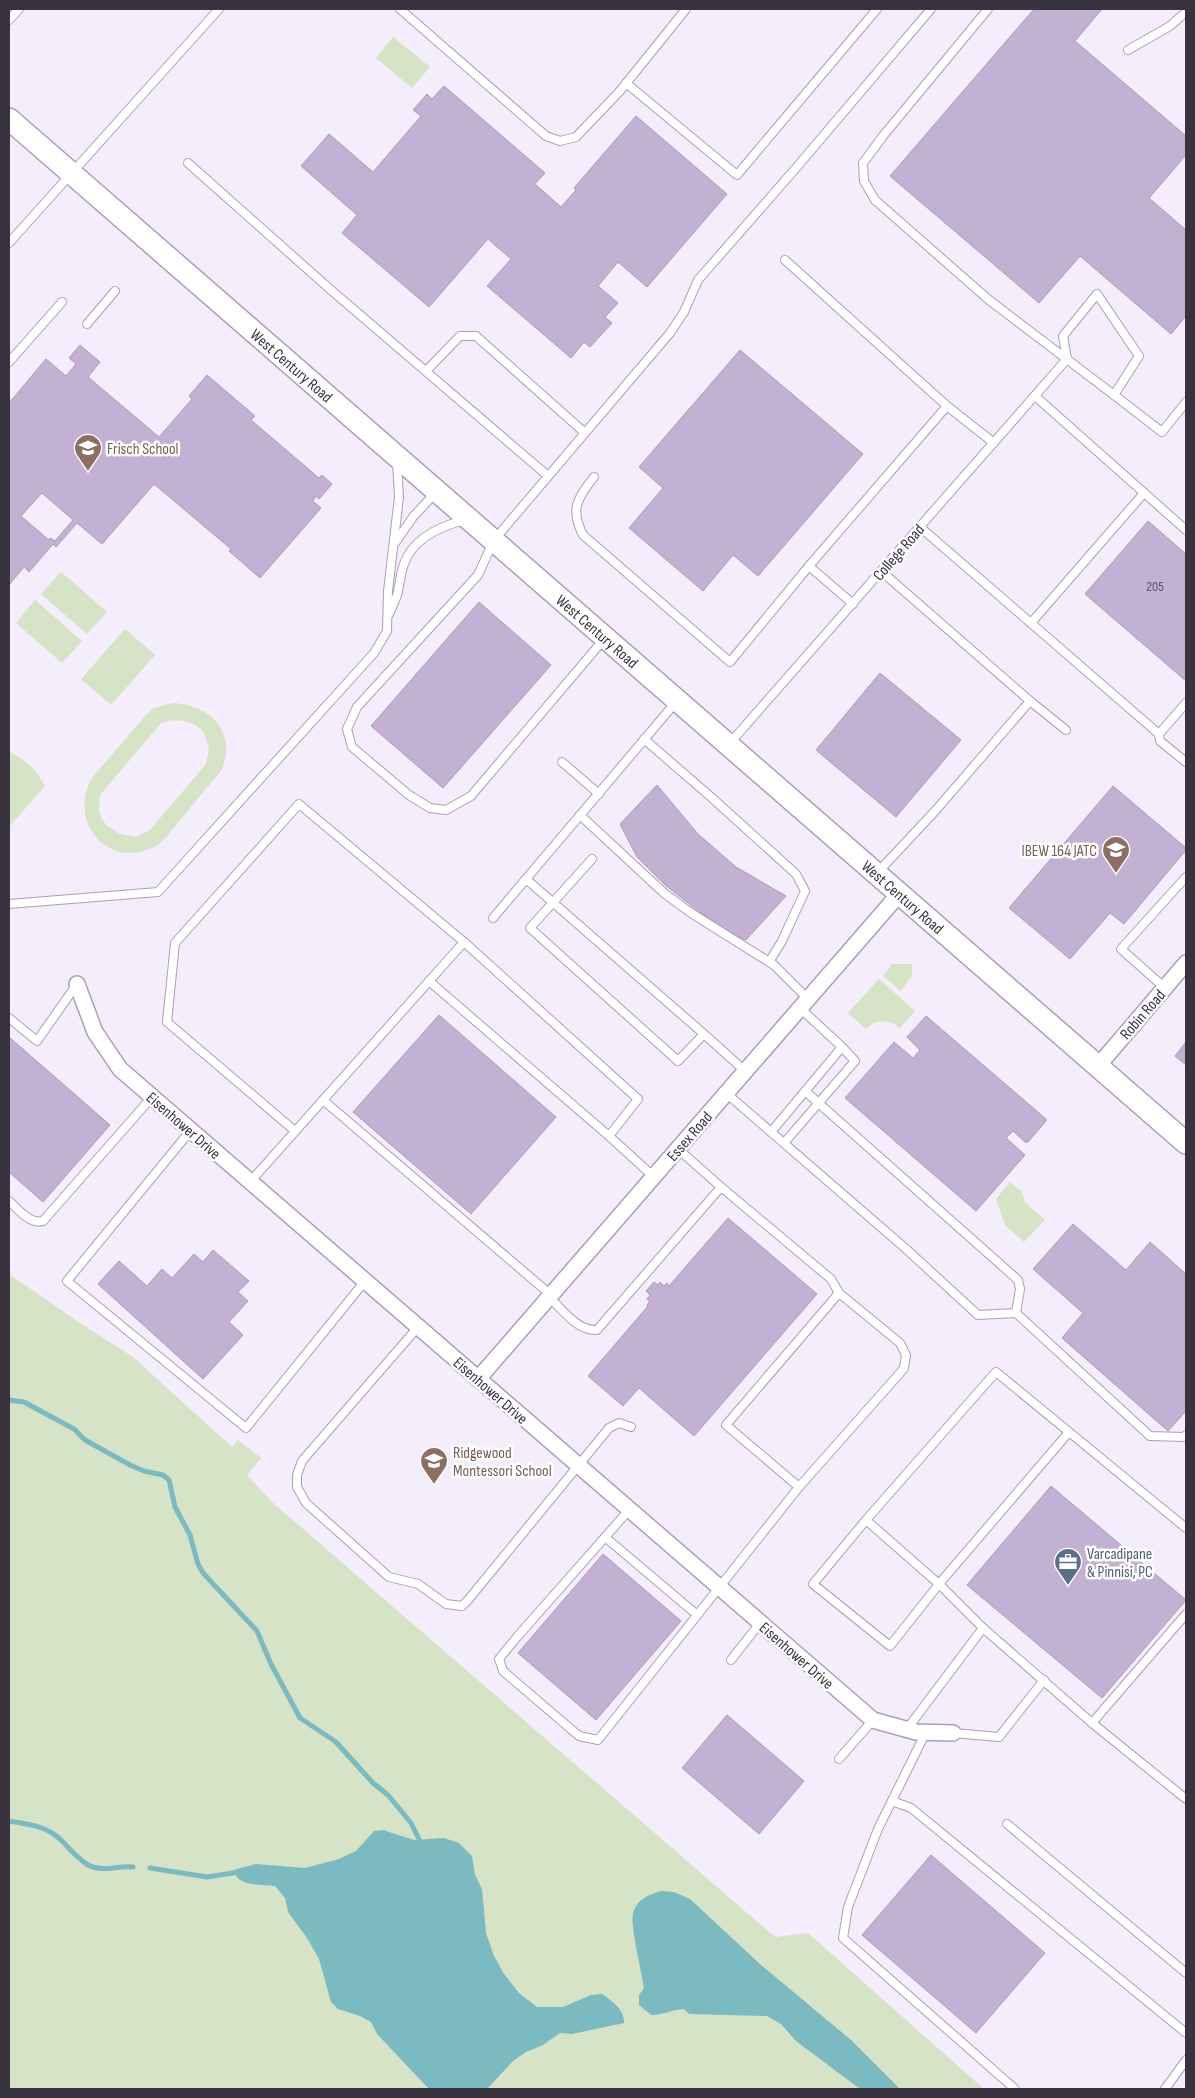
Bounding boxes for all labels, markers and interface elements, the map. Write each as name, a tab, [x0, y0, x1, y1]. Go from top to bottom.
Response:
street label: West Century Road	[246, 325, 336, 407]
school or university icon: Frisch School	[73, 433, 103, 472]
place label: Frisch School	[107, 440, 179, 459]
street label: College Road	[869, 521, 929, 585]
house number: 205	[1146, 578, 1164, 595]
street label: West Century Road	[552, 591, 641, 673]
school or university icon: IBEW 164 JATC	[1101, 835, 1131, 874]
place label: IBEW 164 JATC	[1022, 842, 1097, 861]
street label: West Century Road	[857, 857, 947, 939]
street label: Robin Road	[1116, 986, 1170, 1044]
street label: Eisenhower Drive	[142, 1089, 224, 1164]
street label: Essex Road	[663, 1108, 717, 1166]
street label: Eisenhower Drive	[449, 1354, 531, 1429]
place label: Ridgewood Montessori School	[453, 1444, 552, 1481]
school or university icon: Ridgewood Montessori School	[419, 1446, 449, 1485]
place label: Varcadipane & Pinnisi, PC	[1087, 1545, 1153, 1582]
office icon: Varcadipane & Pinnisi, PC	[1053, 1547, 1083, 1586]
street label: Eisenhower Drive	[755, 1619, 837, 1694]

